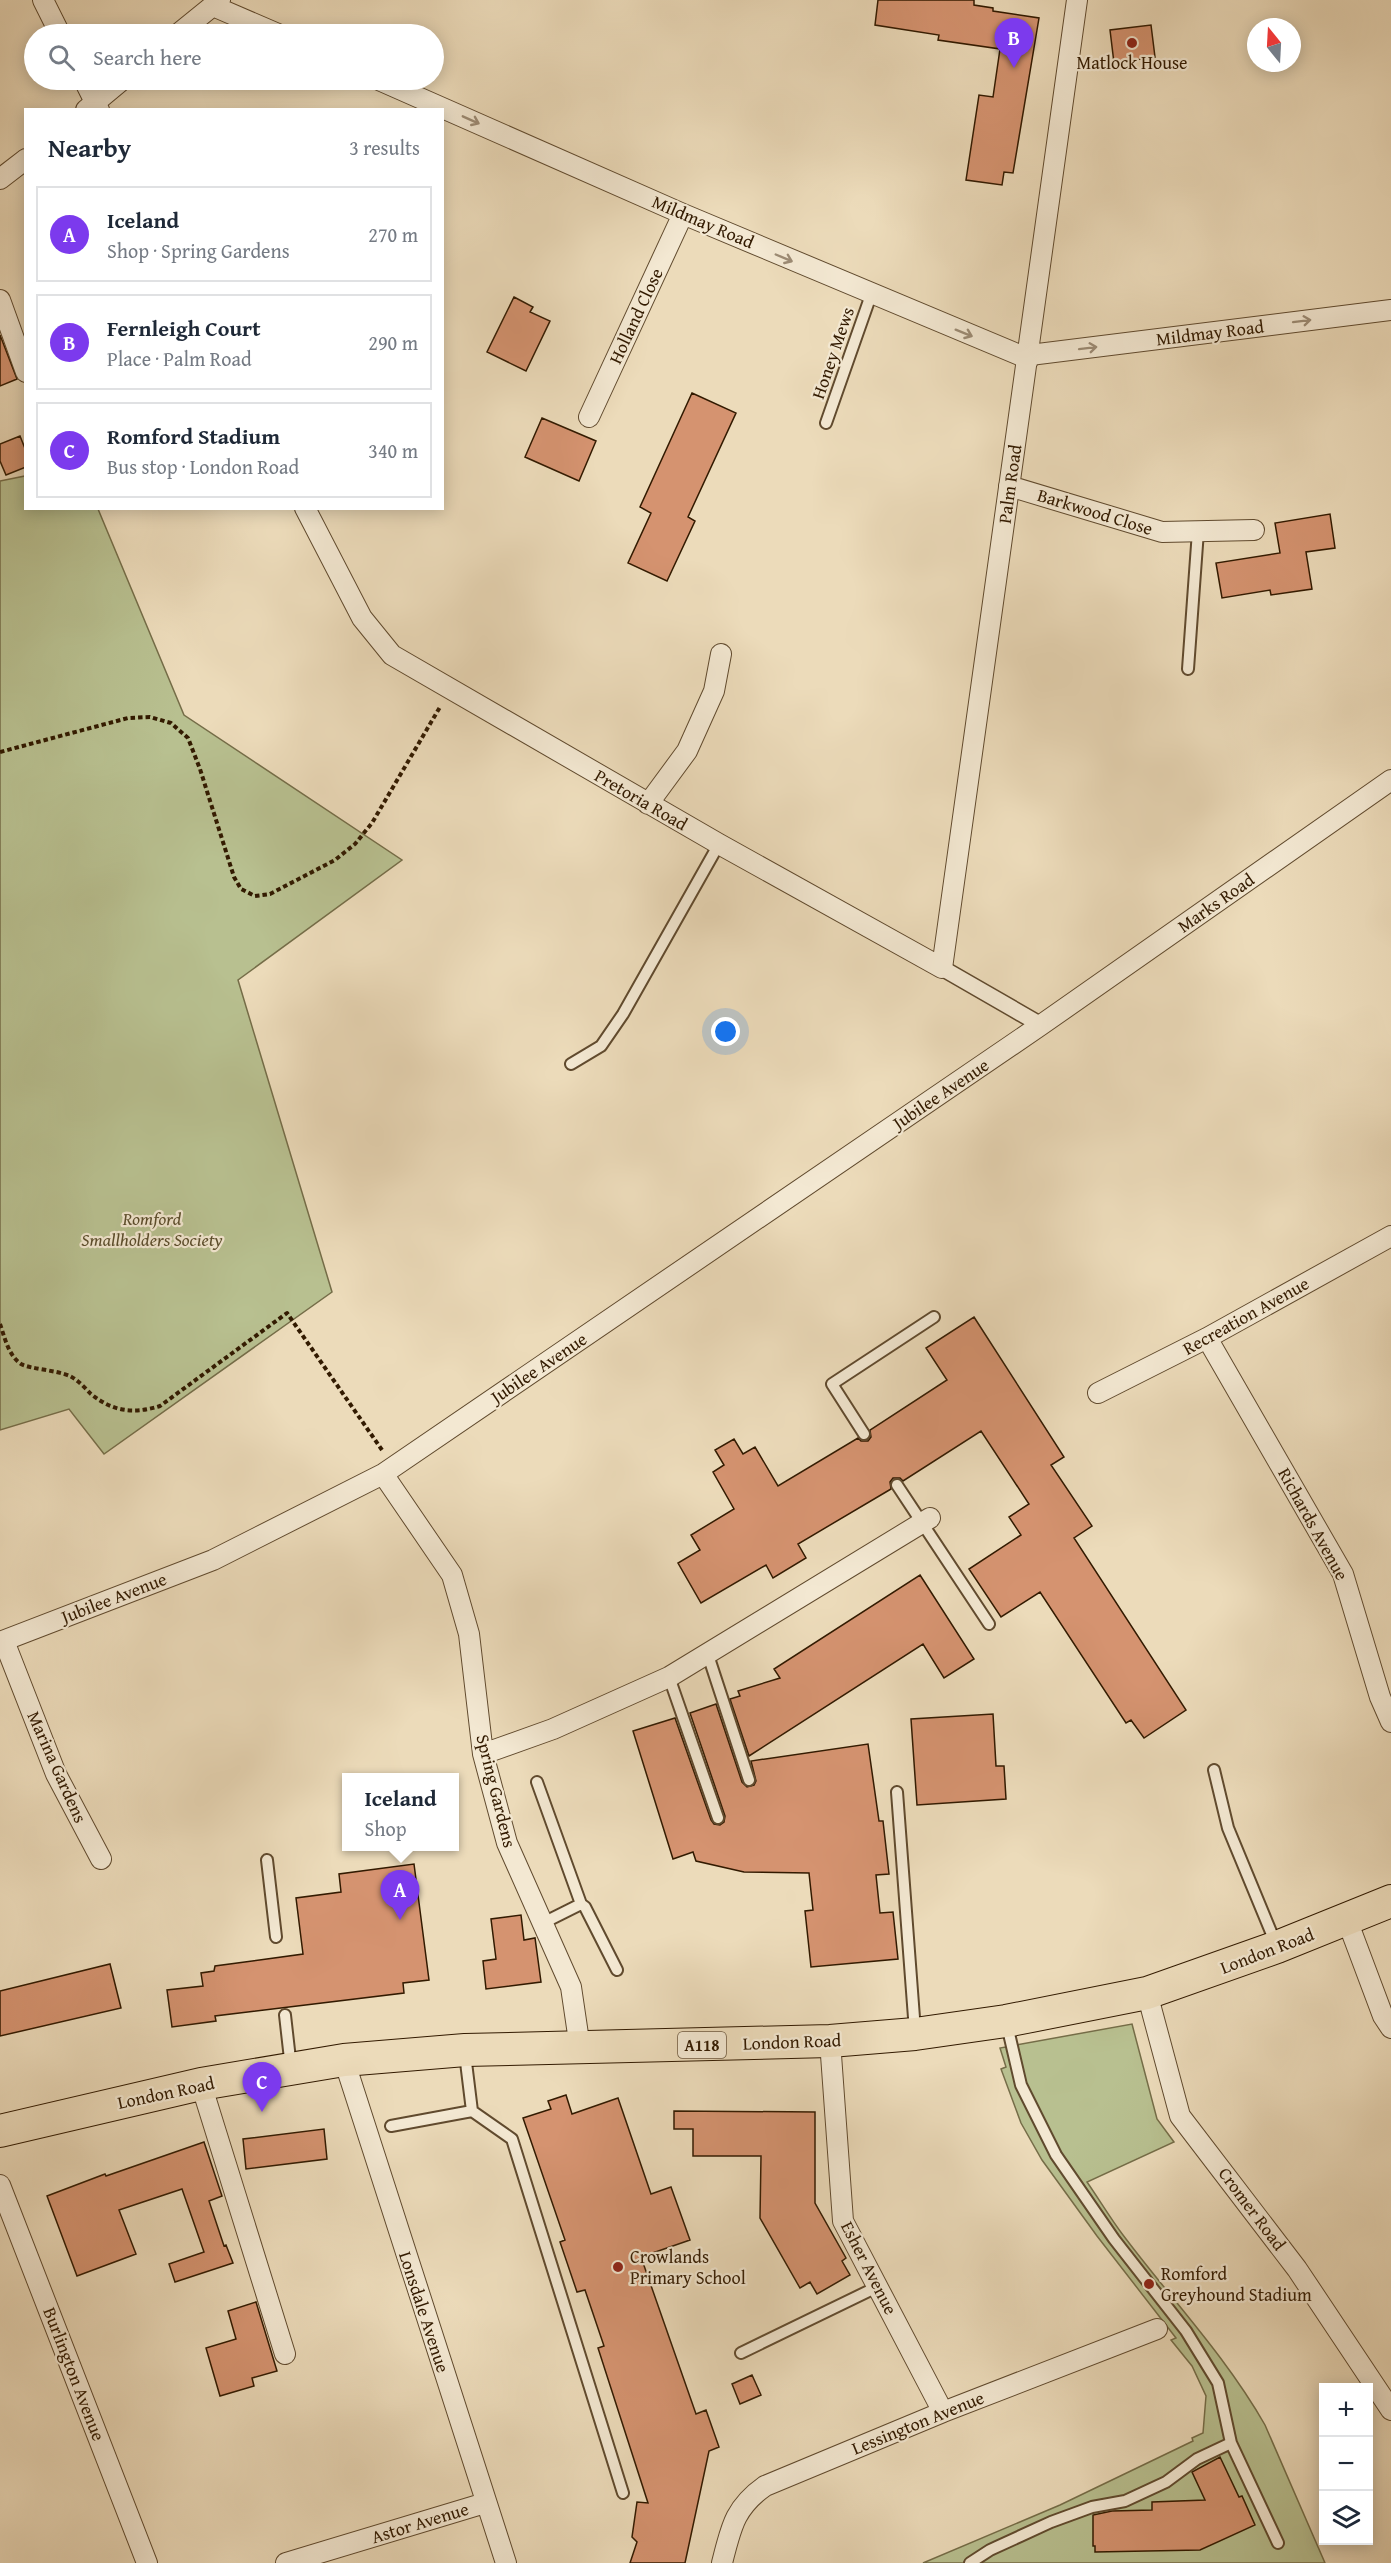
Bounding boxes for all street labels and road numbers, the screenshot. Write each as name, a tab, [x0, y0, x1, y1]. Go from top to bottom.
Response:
street label: Mildmay Road	[648, 188, 759, 255]
street label: Holland Close	[602, 263, 670, 368]
street label: Honey Mews	[804, 303, 861, 402]
street label: Mildmay Road	[1155, 312, 1266, 353]
street label: Palm Road	[991, 442, 1028, 525]
street label: Barkwood Close	[1034, 481, 1156, 542]
street label: Pretoria Road	[590, 762, 693, 837]
street label: Marks Road	[1172, 866, 1260, 939]
street label: Jubilee Avenue	[886, 1051, 994, 1137]
street label: Recreation Avenue	[1178, 1270, 1314, 1362]
street label: Jubilee Avenue	[484, 1325, 592, 1411]
street label: Richards Avenue	[1271, 1463, 1356, 1585]
street label: Jubilee Avenue	[55, 1565, 170, 1631]
street label: Marina Gardens	[21, 1707, 94, 1827]
street label: Spring Gardens	[469, 1731, 524, 1850]
street label: London Road	[1216, 1920, 1318, 1981]
street label: London Road	[742, 2026, 842, 2057]
road number: A118	[678, 2032, 726, 2058]
street label: London Road	[115, 2069, 217, 2116]
street label: Cromer Road	[1212, 2161, 1293, 2256]
street label: Esher Avenue	[834, 2216, 905, 2319]
street label: Lonsdale Avenue	[392, 2248, 457, 2376]
street label: Burlington Avenue	[37, 2303, 112, 2445]
street label: Lessington Avenue	[848, 2384, 988, 2461]
street label: Astor Avenue	[368, 2495, 472, 2550]

